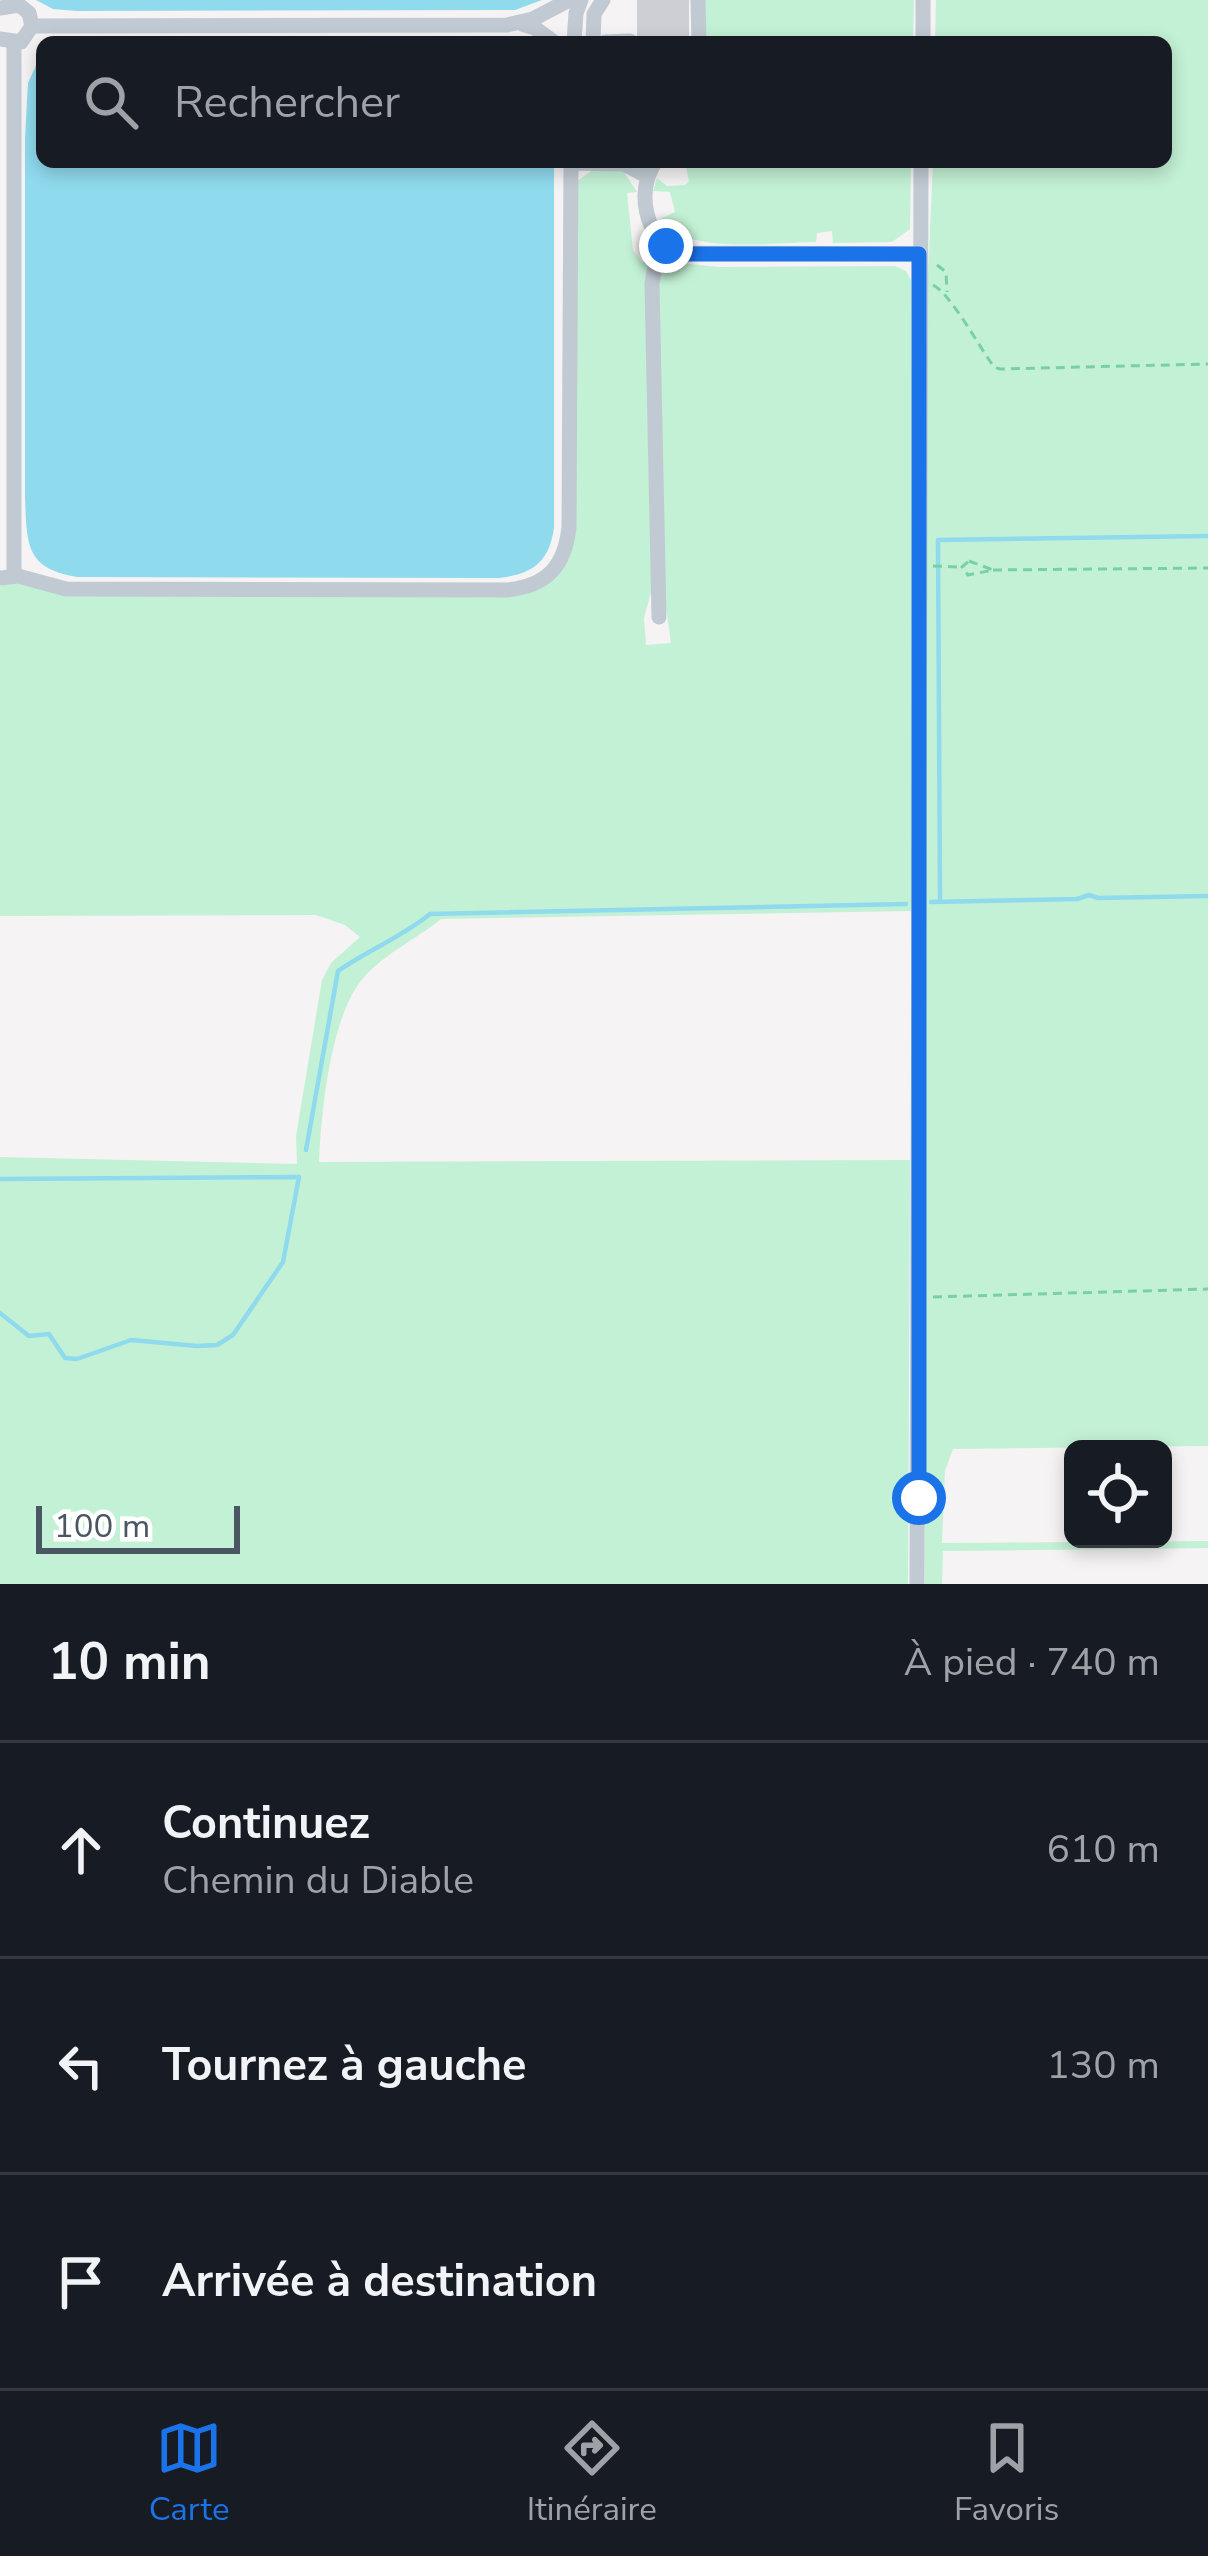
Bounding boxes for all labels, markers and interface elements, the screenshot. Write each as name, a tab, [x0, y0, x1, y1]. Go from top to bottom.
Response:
search box	[36, 36, 1172, 168]
icon: search	[78, 69, 144, 135]
text: Rechercher	[174, 72, 400, 133]
route end	[639, 219, 693, 273]
map controls	[1064, 1440, 1172, 1548]
button: locate	[1064, 1440, 1172, 1548]
route start	[892, 1471, 946, 1525]
scale bar	[36, 1500, 240, 1553]
text: 100 m	[54, 1504, 150, 1549]
text: 10 min	[48, 1627, 211, 1697]
text: À pied · 740 m	[904, 1636, 1160, 1689]
text: Continuez	[162, 1793, 370, 1854]
icon: ahead	[48, 1817, 114, 1883]
text: 610 m	[1046, 1823, 1160, 1876]
text: Chemin du Diable	[162, 1854, 474, 1907]
icon: left	[48, 2033, 114, 2099]
text: Tournez à gauche	[162, 2035, 527, 2096]
text: 130 m	[1046, 2039, 1160, 2092]
icon: arrive	[48, 2249, 114, 2315]
text: Arrivée à destination	[162, 2251, 597, 2312]
tab: Carte	[149, 2415, 229, 2532]
tab: Itinéraire	[527, 2415, 657, 2532]
tab: Favoris	[954, 2415, 1059, 2532]

